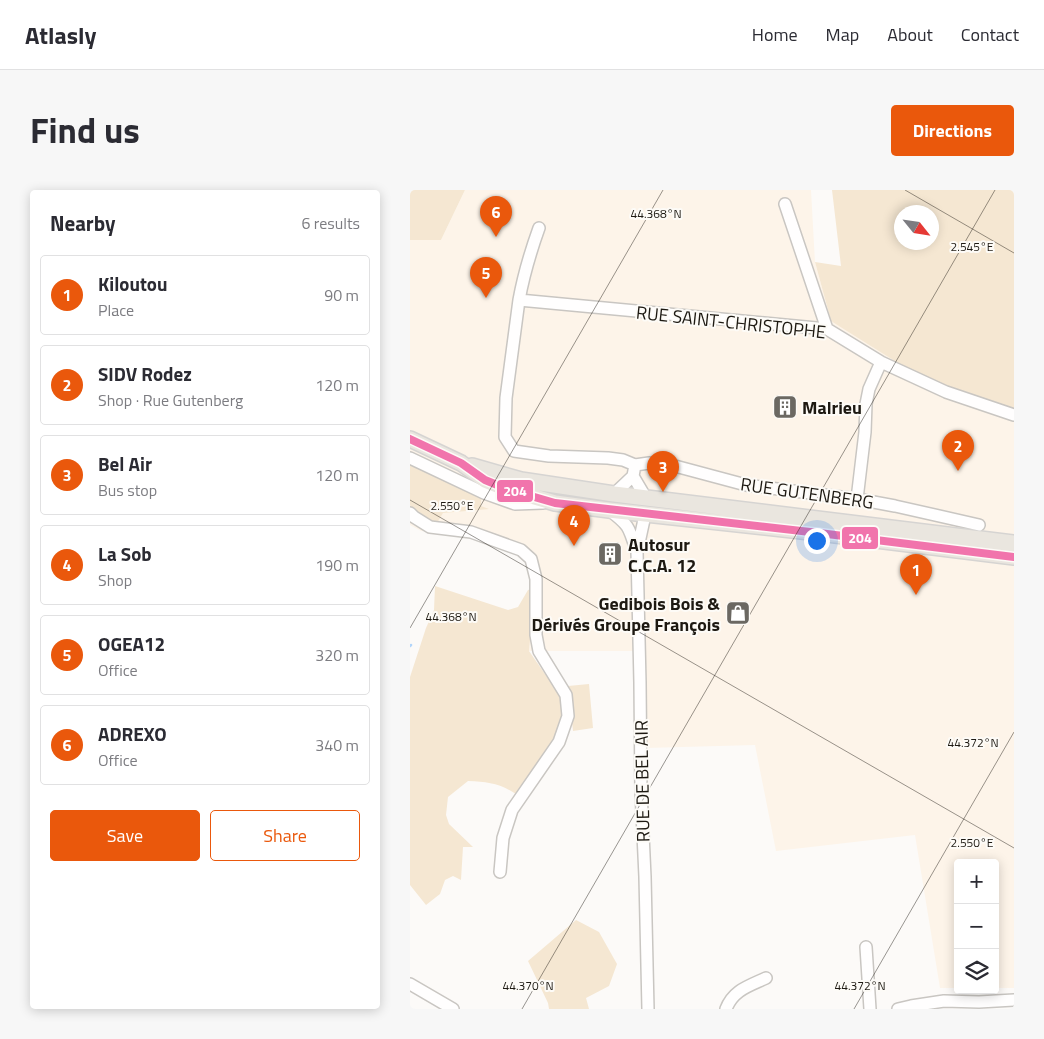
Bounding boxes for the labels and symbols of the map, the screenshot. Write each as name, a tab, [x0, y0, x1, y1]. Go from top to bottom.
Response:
pin: 6	[480, 196, 512, 237]
text: 44.368°N	[630, 204, 682, 223]
north arrow	[894, 205, 939, 250]
text: 2.545°E	[951, 237, 994, 256]
pin: 5	[470, 257, 502, 298]
street label: RUE SAINT-CHRISTOPHE	[635, 299, 827, 345]
building icon: Malrieu	[772, 394, 798, 420]
place label: Malrieu	[802, 394, 862, 421]
pin: 2	[942, 430, 974, 471]
pin: 3	[647, 451, 679, 492]
street label: RUE GUTENBERG	[739, 470, 875, 516]
line badge: 204	[496, 479, 534, 503]
text: 204	[503, 480, 527, 501]
text: 2.550°E	[431, 496, 474, 515]
pin: 4	[558, 505, 590, 546]
line badge: 204	[841, 526, 879, 550]
text: 204	[848, 527, 872, 548]
your location	[804, 528, 830, 554]
place label: Autosur C.C.A. 12	[628, 531, 696, 579]
building icon: Autosur C.C.A. 12	[597, 541, 623, 567]
pin: 1	[900, 554, 932, 595]
place label: Gedibois Bois & Dérivés Groupe François	[532, 590, 720, 638]
shop icon: Gedibois Bois & Dérivés Groupe François	[725, 600, 751, 626]
text: 44.368°N	[425, 607, 477, 626]
street label: RUE DE BEL AIR	[627, 720, 657, 842]
text: 44.372°N	[947, 733, 999, 752]
text: 2.550°E	[951, 833, 994, 852]
text: 44.370°N	[502, 976, 554, 995]
text: 44.372°N	[834, 976, 886, 995]

